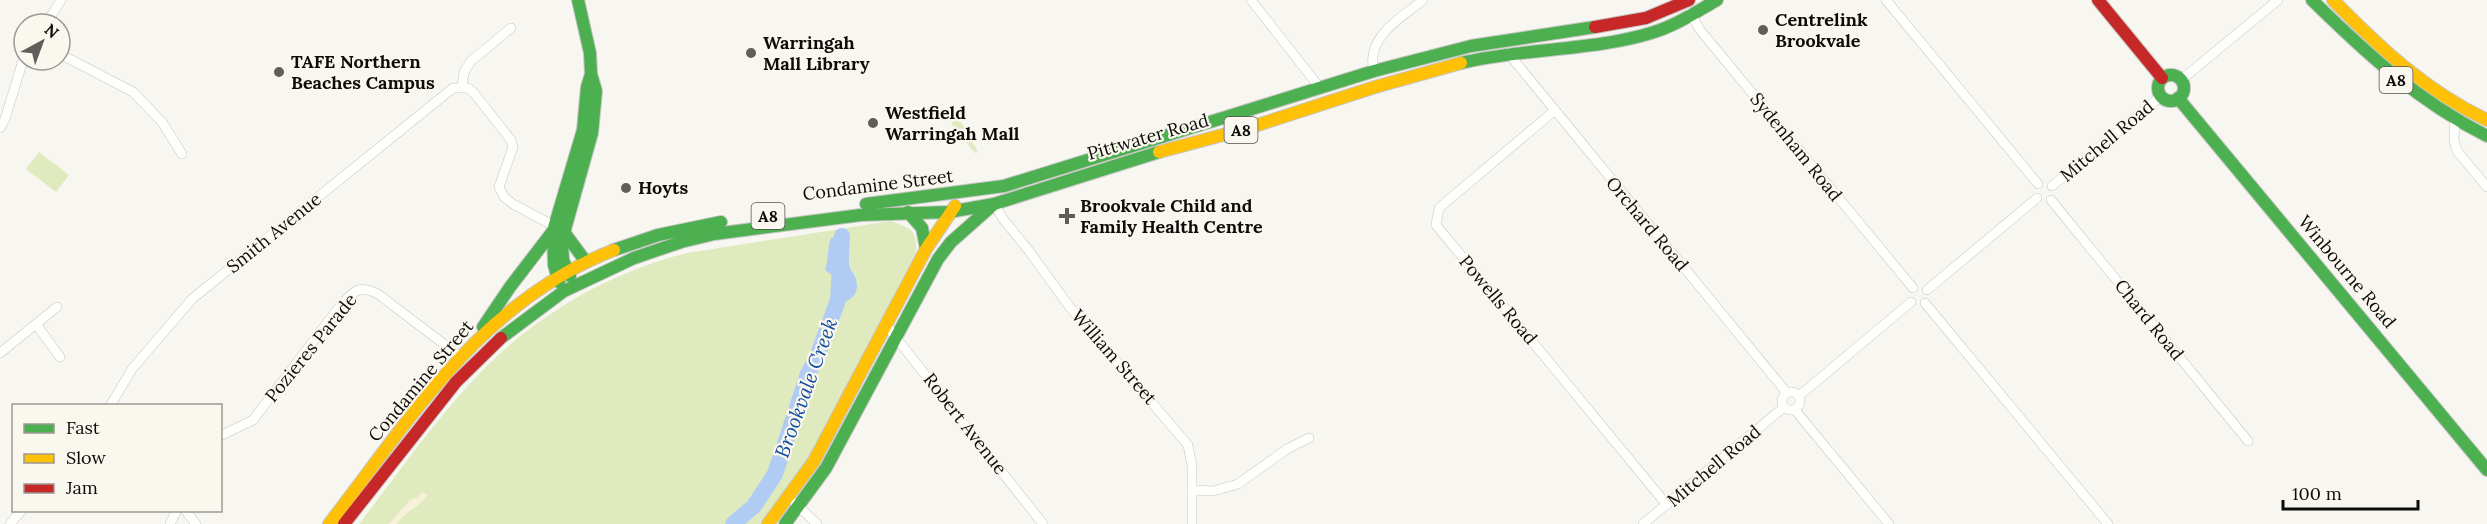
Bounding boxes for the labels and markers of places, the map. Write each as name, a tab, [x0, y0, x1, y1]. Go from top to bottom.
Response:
place label: Centrelink Brookvale	[1775, 8, 1868, 52]
marker: Centrelink Brookvale	[1756, 23, 1770, 37]
place label: Warringah Mall Library	[763, 31, 870, 75]
marker: Warringah Mall Library	[744, 46, 758, 60]
place label: TAFE Northern Beaches Campus	[291, 50, 435, 94]
marker: TAFE Northern Beaches Campus	[272, 65, 286, 79]
place label: Westfield Warringah Mall	[885, 101, 1020, 145]
marker: Westfield Warringah Mall	[866, 116, 880, 130]
place label: Hoyts	[638, 176, 688, 199]
marker: Hoyts	[619, 181, 633, 195]
place label: Brookvale Child and Family Health Centre	[1080, 194, 1263, 238]
marker: Brookvale Child and Family Health Centre	[1058, 207, 1076, 225]

